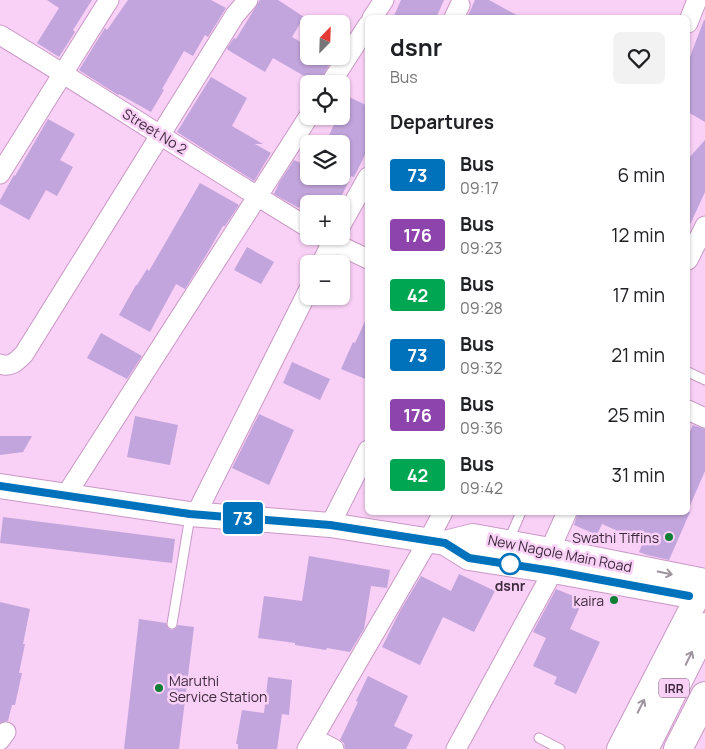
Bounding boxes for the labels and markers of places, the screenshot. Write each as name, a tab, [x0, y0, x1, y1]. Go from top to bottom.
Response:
place label: Swathi Tiffins	[572, 528, 659, 547]
marker: Swathi Tiffins	[663, 531, 675, 543]
marker: dsnr	[499, 553, 521, 575]
place label: dsnr	[495, 576, 526, 595]
place label: kaira	[573, 591, 604, 610]
marker: kaira	[608, 594, 620, 606]
place label: Maruthi Service Station	[169, 671, 267, 706]
marker: Maruthi Service Station	[153, 682, 165, 694]

